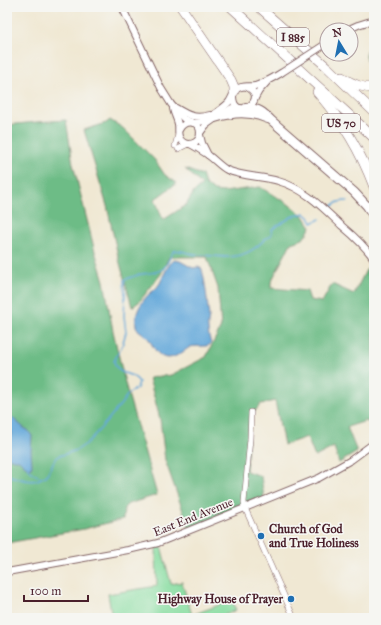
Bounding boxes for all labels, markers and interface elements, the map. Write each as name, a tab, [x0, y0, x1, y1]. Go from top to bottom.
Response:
north arrow	[319, 22, 359, 62]
text: N	[332, 25, 344, 40]
road number: I 885	[277, 28, 309, 46]
road number: US 70	[322, 114, 360, 132]
street label: East End Avenue	[151, 495, 235, 539]
place label: Church of God and True Holiness	[269, 522, 359, 550]
marker: Church of God and True Holiness	[256, 531, 266, 541]
scale bar	[24, 577, 88, 603]
text: 100 m	[30, 584, 61, 598]
place label: Highway House of Prayer	[158, 592, 284, 607]
marker: Highway House of Prayer	[286, 594, 296, 604]

